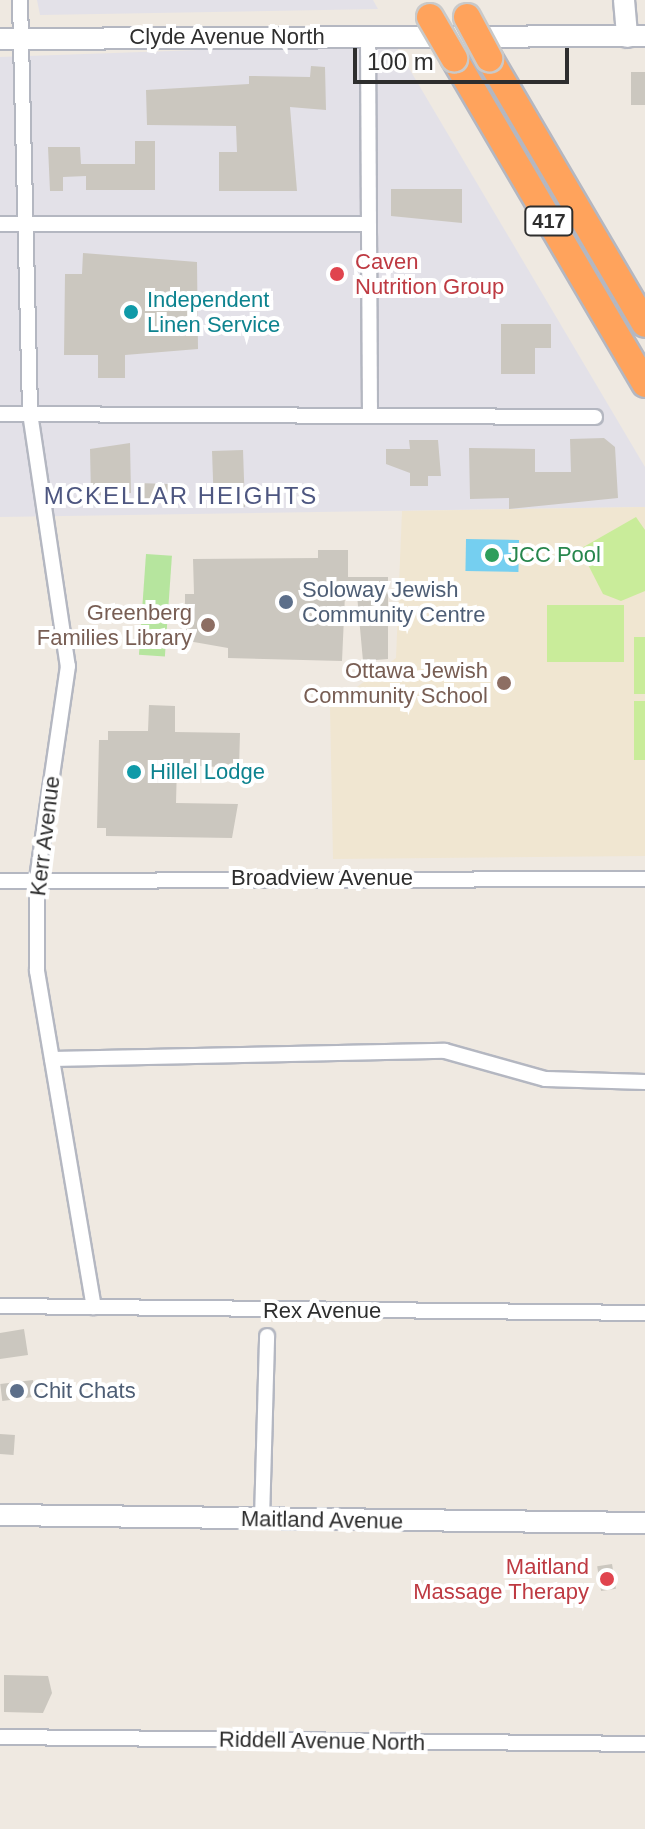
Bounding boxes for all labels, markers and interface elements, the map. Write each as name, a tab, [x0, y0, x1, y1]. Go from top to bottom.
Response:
street label: Clyde Avenue North	[129, 24, 325, 50]
scale bar	[357, 32, 573, 82]
text: 100 m	[367, 48, 434, 75]
road number: 417	[523, 205, 575, 237]
place label: Caven Nutrition Group	[355, 248, 504, 300]
marker: Caven Nutrition Group	[326, 263, 348, 285]
place label: Independent Linen Service	[147, 286, 280, 338]
marker: Independent Linen Service	[122, 303, 140, 321]
district label: MCKELLAR HEIGHTS	[44, 482, 318, 510]
place label: JCC Pool	[508, 542, 601, 568]
marker: JCC Pool	[483, 546, 501, 564]
place label: Soloway Jewish Community Centre	[302, 576, 485, 628]
marker: Soloway Jewish Community Centre	[277, 593, 295, 611]
place label: Greenberg Families Library	[37, 599, 192, 650]
marker: Greenberg Families Library	[199, 616, 217, 634]
place label: Ottawa Jewish Community School	[303, 657, 488, 708]
marker: Ottawa Jewish Community School	[495, 674, 513, 692]
place label: Hillel Lodge	[150, 759, 265, 785]
marker: Hillel Lodge	[125, 763, 143, 781]
street label: Kerr Avenue	[24, 774, 66, 898]
street label: Broadview Avenue	[230, 865, 414, 891]
street label: Rex Avenue	[262, 1298, 382, 1324]
place label: Chit Chats	[33, 1378, 136, 1404]
marker: Chit Chats	[8, 1382, 26, 1400]
street label: Maitland Avenue	[240, 1505, 404, 1535]
place label: Maitland Massage Therapy	[413, 1553, 589, 1604]
marker: Maitland Massage Therapy	[596, 1568, 618, 1590]
street label: Riddell Avenue North	[218, 1726, 426, 1756]

